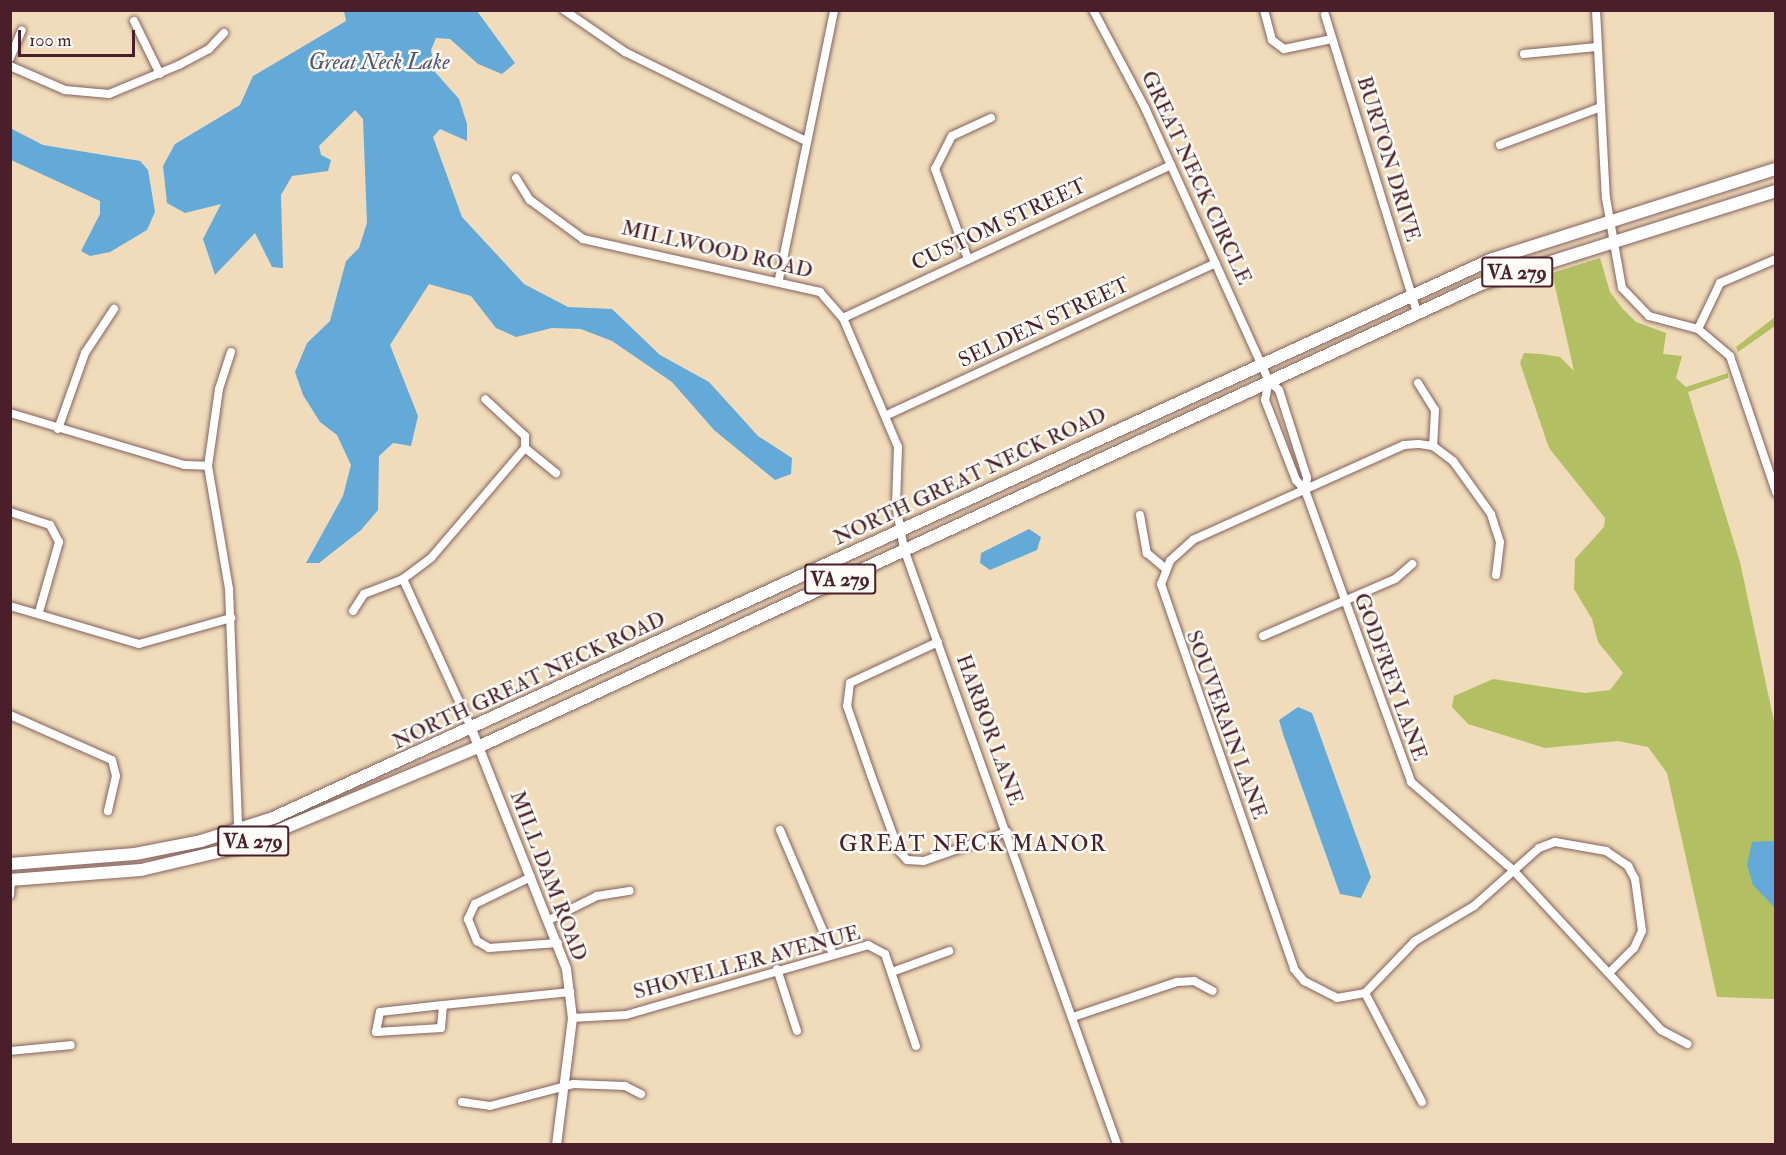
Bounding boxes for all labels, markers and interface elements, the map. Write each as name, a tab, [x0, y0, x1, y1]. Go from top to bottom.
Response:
scale bar	[21, 18, 138, 56]
text: 100 m	[29, 29, 72, 52]
water label: Great Neck Lake	[309, 50, 449, 76]
street label: GREAT NECK CIRCLE	[1135, 67, 1257, 289]
street label: BURTON DRIVE	[1351, 73, 1425, 245]
street label: CUSTOM STREET	[908, 173, 1090, 277]
street label: MILLWOOD ROAD	[619, 216, 815, 284]
road number: VA 279	[1481, 255, 1553, 289]
street label: SELDEN STREET	[955, 272, 1133, 374]
street label: NORTH GREAT NECK ROAD	[830, 403, 1110, 551]
road number: VA 279	[804, 562, 876, 596]
street label: GODFREY LANE	[1348, 590, 1432, 764]
street label: NORTH GREAT NECK ROAD	[389, 607, 669, 755]
street label: SOUVERAIN LANE	[1180, 627, 1272, 823]
street label: HARBOR LANE	[950, 651, 1028, 809]
street label: MILL DAM ROAD	[504, 787, 592, 965]
road number: VA 279	[217, 824, 289, 858]
district label: GREAT NECK MANOR	[839, 832, 1107, 858]
street label: SHOVELLER AVENUE	[631, 921, 863, 1005]

